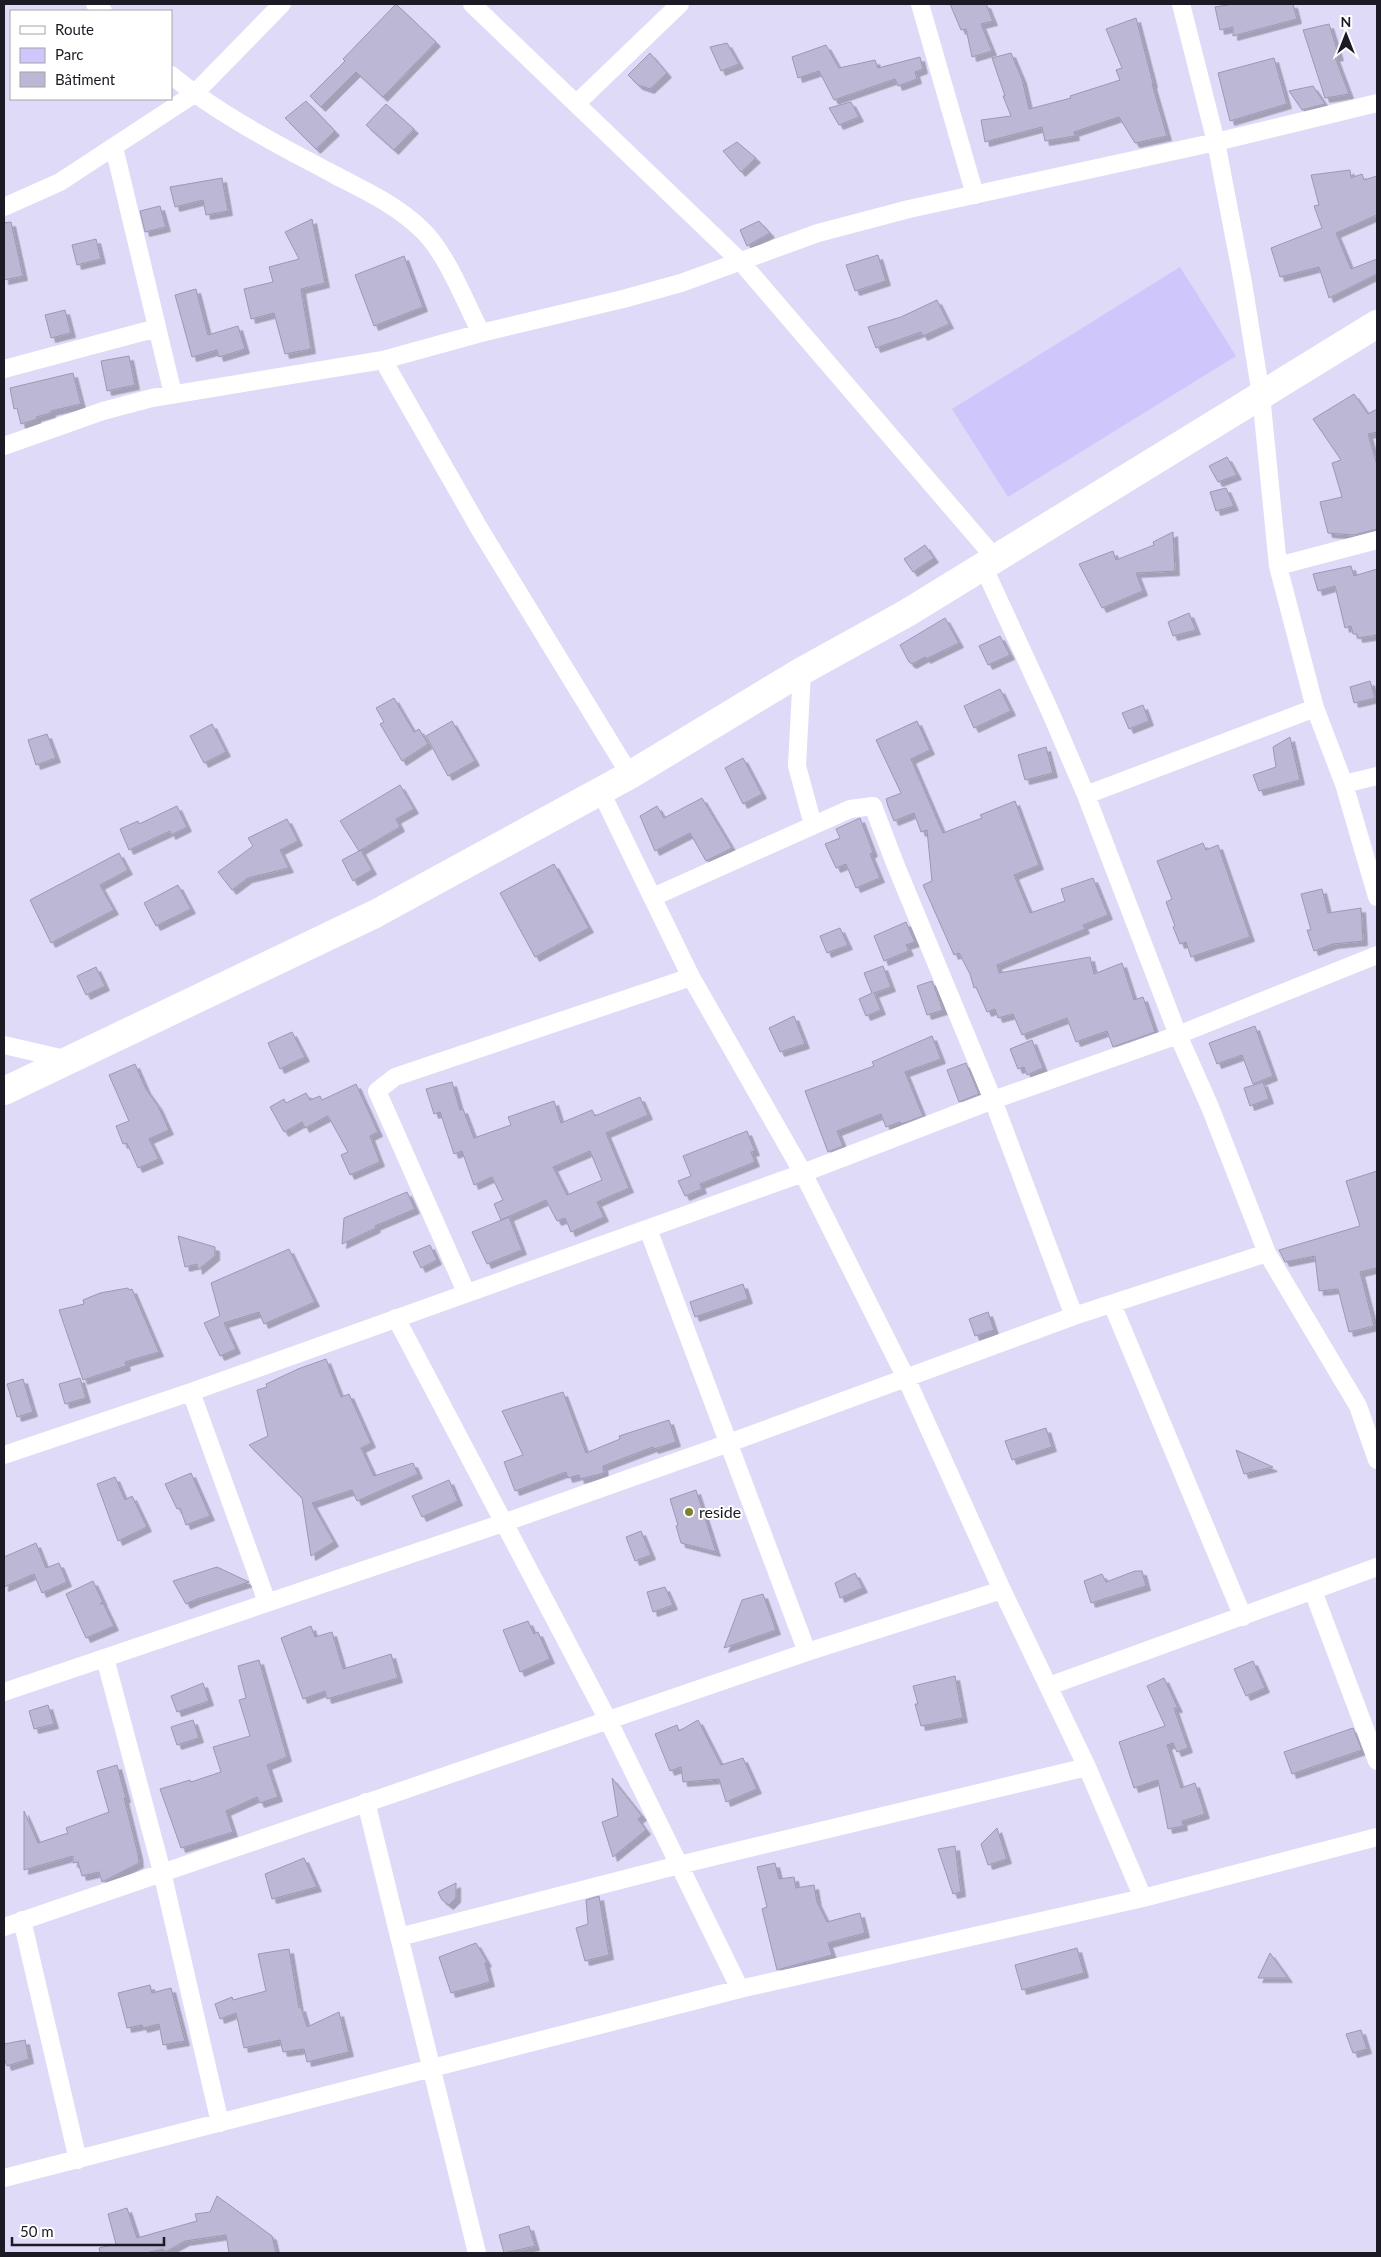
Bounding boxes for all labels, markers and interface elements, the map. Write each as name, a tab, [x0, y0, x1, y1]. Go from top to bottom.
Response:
legend	[10, 10, 172, 100]
north arrow	[1321, 10, 1371, 60]
text: N	[1341, 13, 1351, 30]
text: Route	[55, 20, 94, 38]
text: Parc	[55, 45, 84, 63]
text: Bâtiment	[55, 70, 116, 88]
place label: reside	[699, 1502, 741, 1521]
marker: reside	[683, 1506, 695, 1518]
scale bar	[12, 2214, 165, 2246]
text: 50 m	[20, 2222, 54, 2240]

